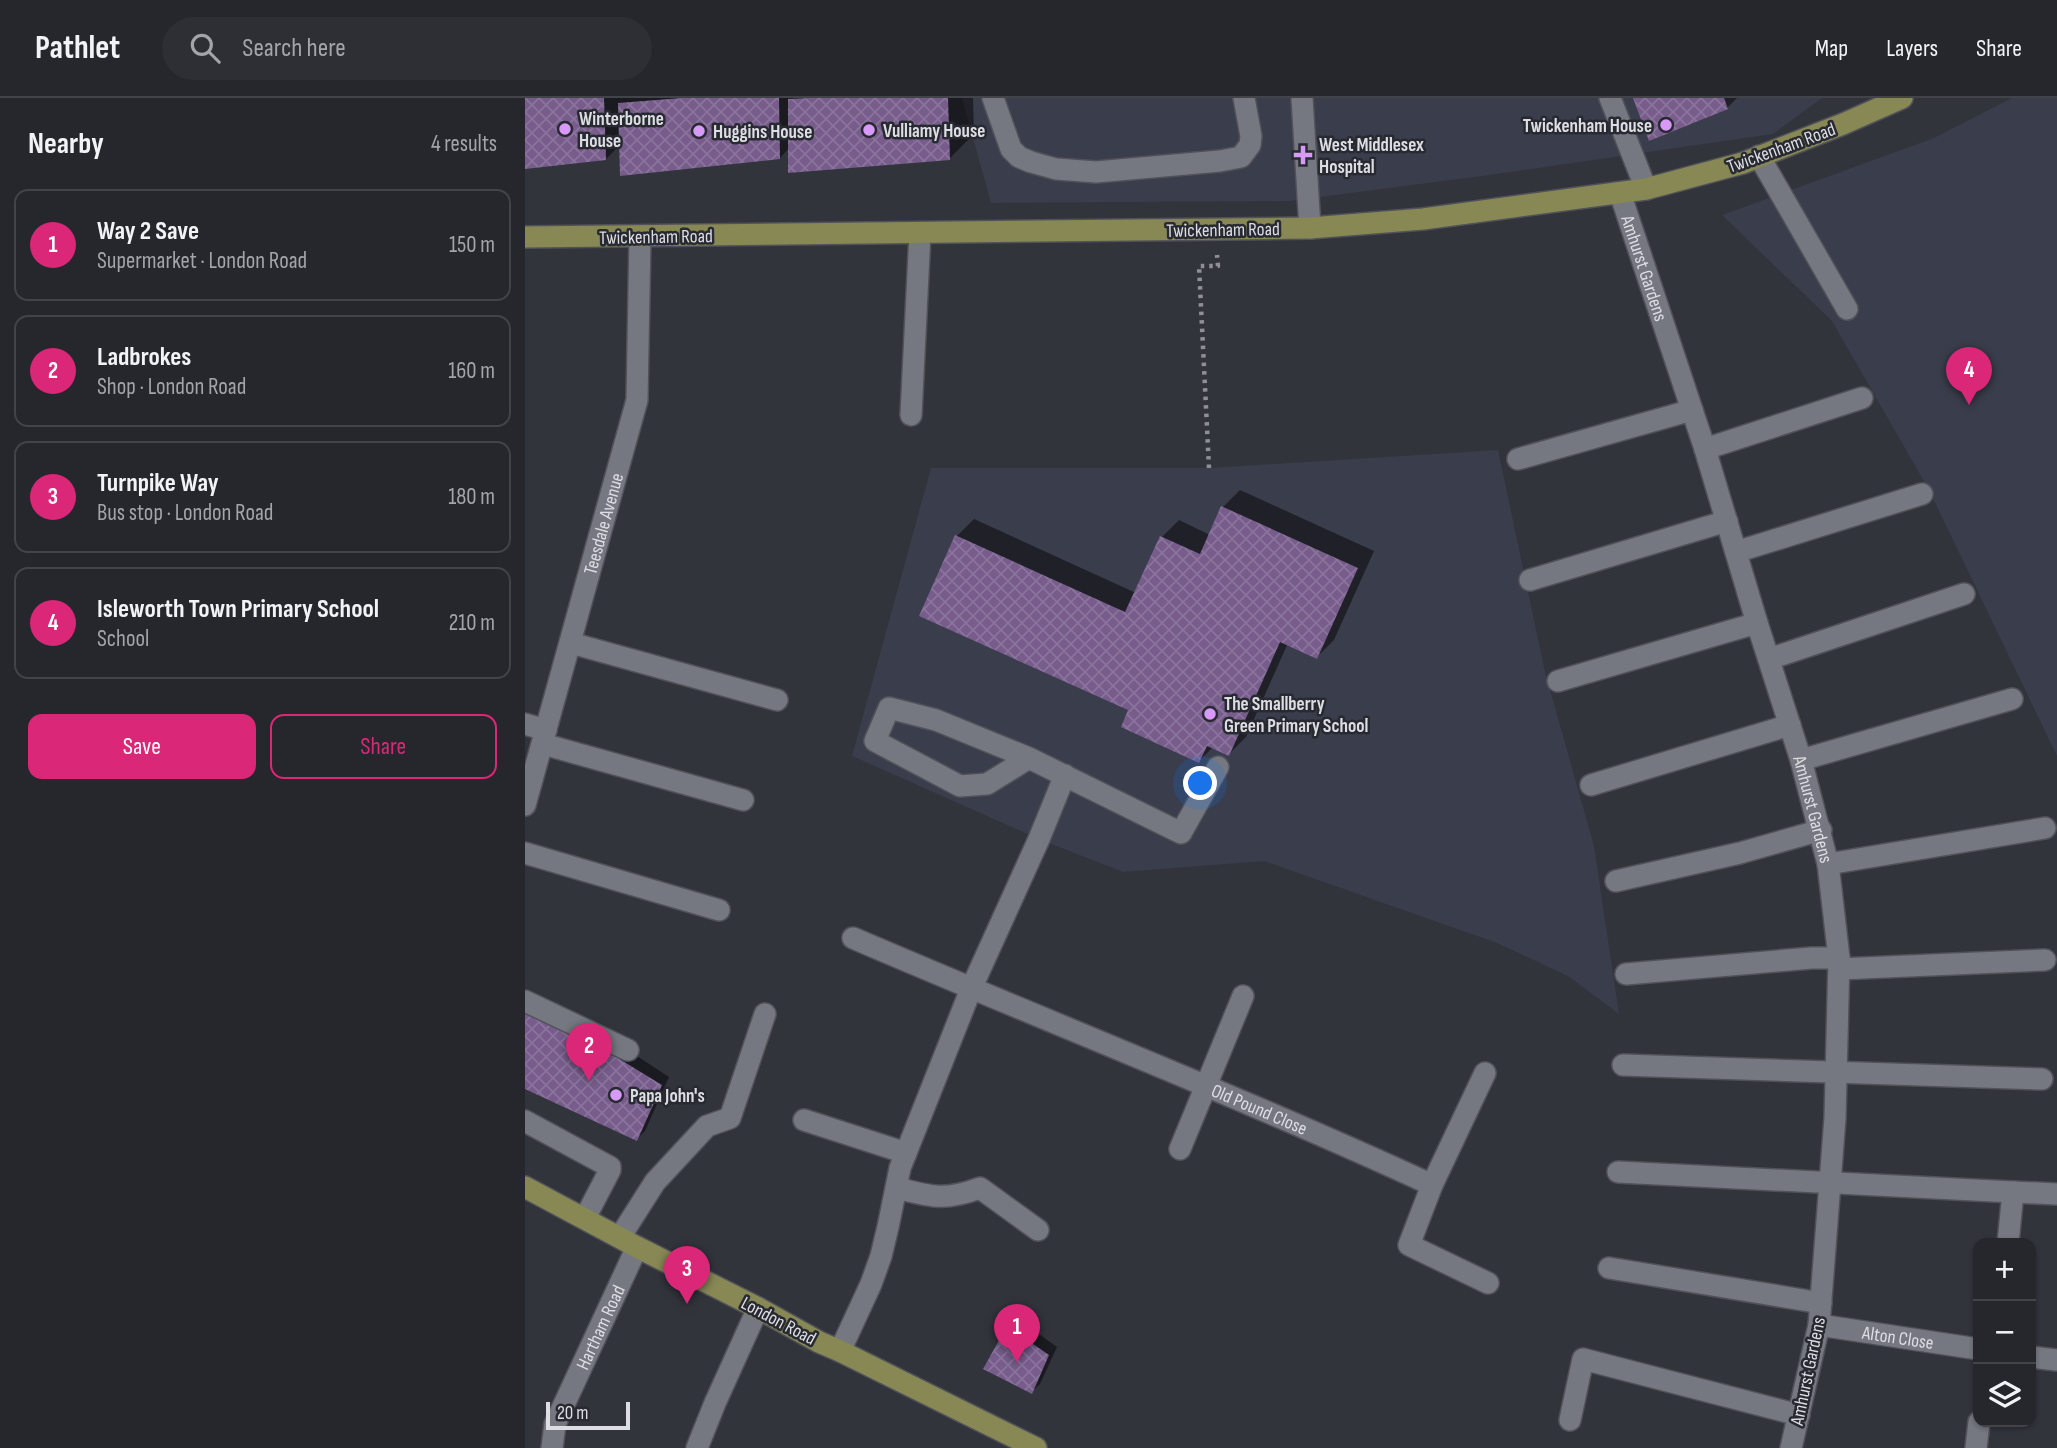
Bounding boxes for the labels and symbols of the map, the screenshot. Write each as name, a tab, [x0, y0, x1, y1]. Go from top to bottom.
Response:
place label: Winterborne House	[579, 108, 664, 153]
place label: Twickenham House	[1523, 115, 1652, 138]
marker: Twickenham House	[1658, 117, 1674, 133]
street label: Twickenham Road	[1724, 118, 1839, 179]
place label: Vulliamy House	[883, 120, 985, 143]
marker: Winterborne House	[557, 121, 573, 137]
place label: Huggins House	[713, 121, 812, 144]
marker: Vulliamy House	[861, 122, 877, 138]
marker: Huggins House	[691, 123, 707, 139]
place label: West Middlesex Hospital	[1319, 134, 1424, 179]
marker: West Middlesex Hospital	[1293, 145, 1313, 165]
street label: Amhurst Gardens	[1615, 212, 1672, 324]
street label: Twickenham Road	[1166, 218, 1280, 243]
street label: Twickenham Road	[599, 225, 713, 250]
pin: 4	[1946, 347, 1992, 405]
street label: Teesdale Avenue	[579, 471, 629, 577]
place label: The Smallberry Green Primary School	[1224, 693, 1368, 738]
marker: The Smallberry Green Primary School	[1202, 706, 1218, 722]
street label: Amhurst Gardens	[1787, 752, 1837, 866]
your location	[1183, 766, 1217, 800]
pin: 2	[566, 1023, 612, 1081]
street label: Old Pound Close	[1208, 1080, 1310, 1141]
place label: Papa John's	[630, 1085, 705, 1108]
marker: Papa John's	[608, 1087, 624, 1103]
pin: 3	[664, 1246, 710, 1304]
street label: Hartham Road	[572, 1282, 631, 1374]
street label: London Road	[737, 1292, 820, 1351]
pin: 1	[994, 1304, 1040, 1362]
street label: Amhurst Gardens	[1786, 1315, 1831, 1428]
street label: Alton Close	[1860, 1322, 1935, 1355]
scale bar	[546, 1399, 630, 1431]

